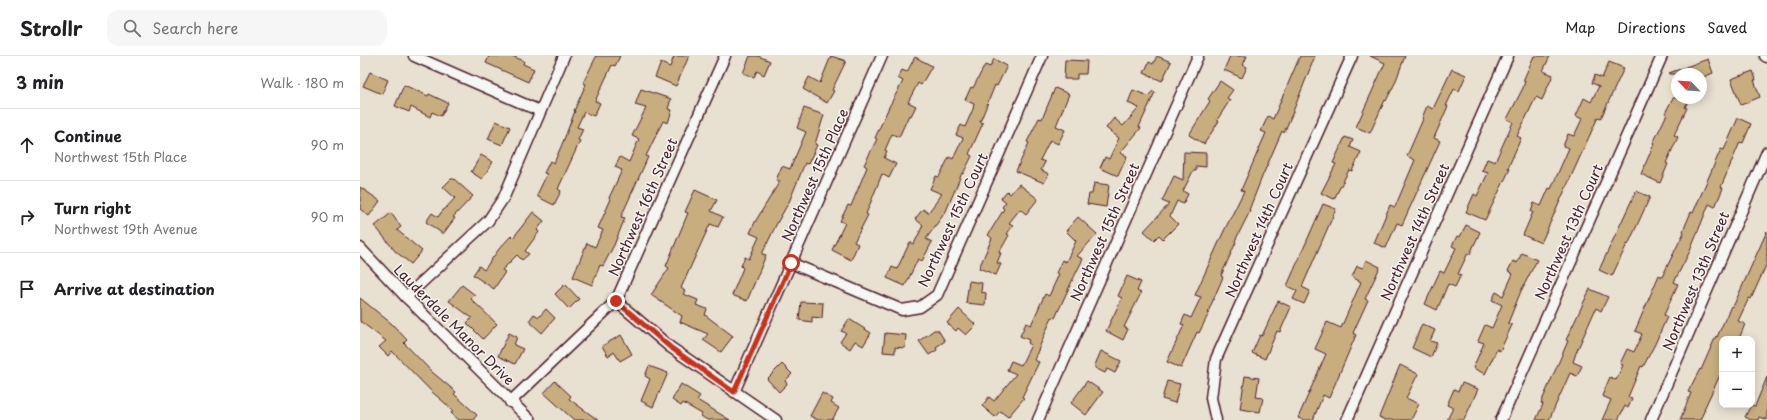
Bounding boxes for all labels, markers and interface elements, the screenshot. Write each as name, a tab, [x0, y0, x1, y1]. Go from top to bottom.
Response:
search box	[107, 10, 387, 46]
text: Strollr	[20, 14, 83, 42]
text: Search here	[153, 16, 238, 39]
icon: search	[121, 17, 143, 39]
text: Map	[1565, 17, 1595, 38]
text: Directions	[1617, 17, 1685, 38]
text: Saved	[1707, 17, 1747, 38]
north arrow	[1671, 68, 1707, 104]
text: 3 min	[16, 69, 64, 95]
text: Walk · 180 m	[261, 73, 344, 92]
street label: Northwest 15th Place	[776, 105, 853, 245]
text: Continue	[54, 124, 122, 147]
icon: ahead	[16, 134, 38, 156]
street label: Northwest 16th Street	[603, 134, 683, 279]
text: 90 m	[311, 135, 344, 154]
text: Northwest 15th Place	[54, 147, 187, 166]
street label: Northwest 15th Court	[912, 149, 993, 290]
street label: Northwest 15th Street	[1065, 159, 1145, 304]
street label: Northwest 14th Court	[1219, 159, 1298, 301]
street label: Northwest 14th Street	[1375, 160, 1454, 304]
street label: Northwest 13th Court	[1529, 160, 1608, 303]
text: Turn right	[54, 196, 131, 219]
icon: right	[16, 206, 38, 228]
text: 90 m	[311, 207, 344, 226]
street label: Northwest 13th Street	[1657, 208, 1734, 354]
text: Northwest 19th Avenue	[54, 219, 198, 238]
route start	[782, 254, 800, 272]
street label: Lauderdale Manor Drive	[389, 259, 520, 390]
text: Arrive at destination	[54, 277, 215, 300]
icon: arrive	[16, 278, 38, 300]
route end	[607, 292, 625, 310]
map controls	[1719, 336, 1755, 408]
button: +	[1719, 336, 1755, 372]
button: −	[1719, 372, 1755, 408]

